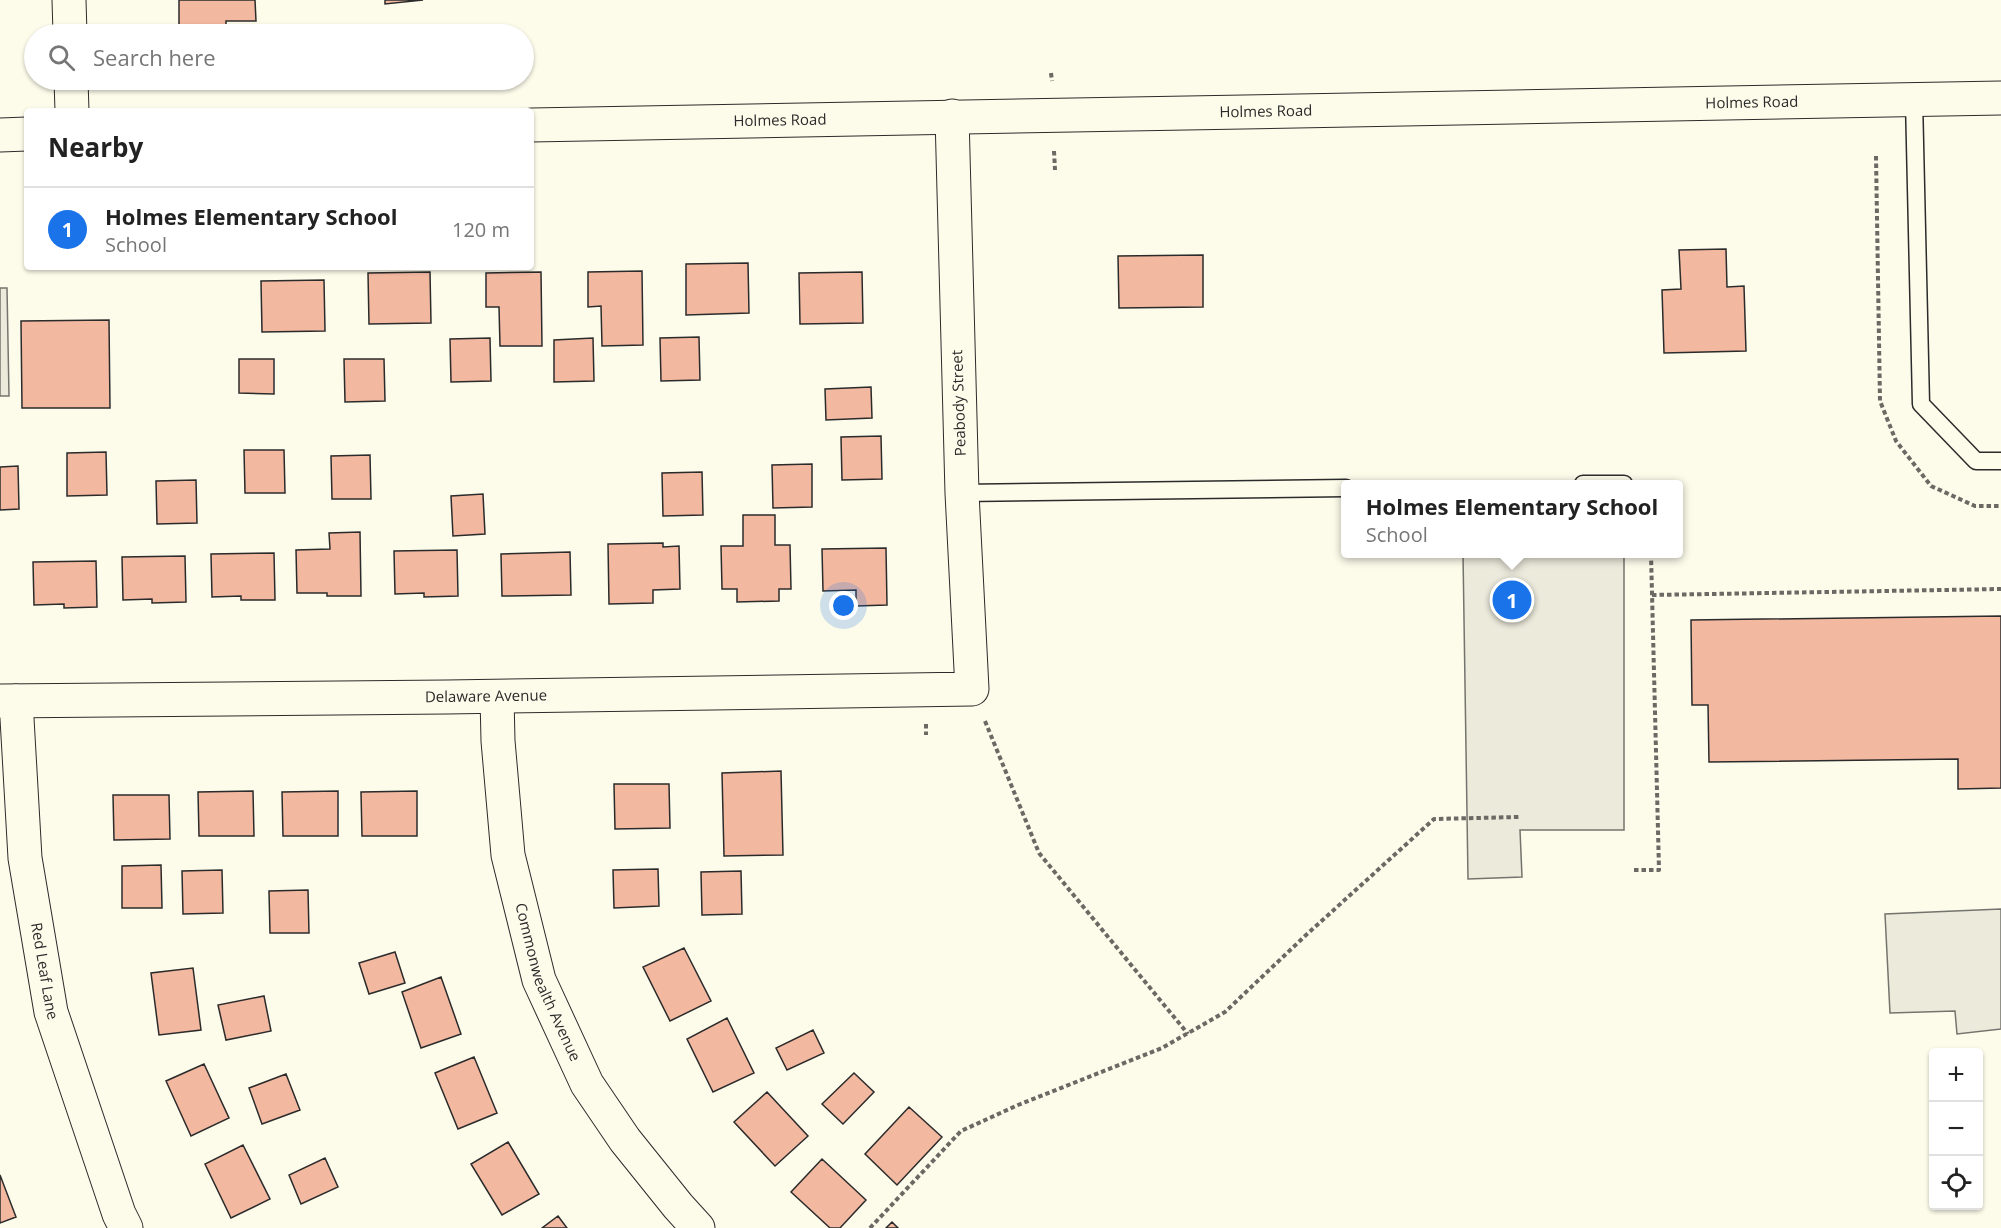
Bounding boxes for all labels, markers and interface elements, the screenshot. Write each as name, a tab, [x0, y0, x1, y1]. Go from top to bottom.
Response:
search box	[24, 24, 534, 90]
icon: search	[45, 41, 78, 74]
text: Search here	[93, 42, 216, 72]
street label: Holmes Road	[1705, 91, 1799, 112]
street label: Holmes Road	[1219, 100, 1313, 121]
street label: Holmes Road	[733, 109, 827, 130]
text: Nearby	[48, 129, 143, 165]
text: Holmes Elementary School	[105, 201, 397, 231]
text: 1	[62, 216, 73, 243]
text: 120 m	[452, 216, 510, 243]
text: School	[105, 231, 167, 258]
street label: Peabody Street	[946, 349, 970, 457]
popup	[1341, 480, 1683, 558]
text: Holmes Elementary School	[1366, 491, 1658, 521]
text: School	[1366, 521, 1428, 548]
pin: 1	[1492, 578, 1532, 622]
your location	[829, 591, 858, 620]
street label: Delaware Avenue	[425, 684, 547, 706]
street label: Commonwealth Avenue	[511, 901, 586, 1064]
street label: Red Leaf Lane	[27, 921, 64, 1022]
map controls	[1929, 1048, 1983, 1210]
button: +	[1929, 1048, 1983, 1102]
button: −	[1929, 1102, 1983, 1156]
button: locate	[1929, 1156, 1983, 1210]

